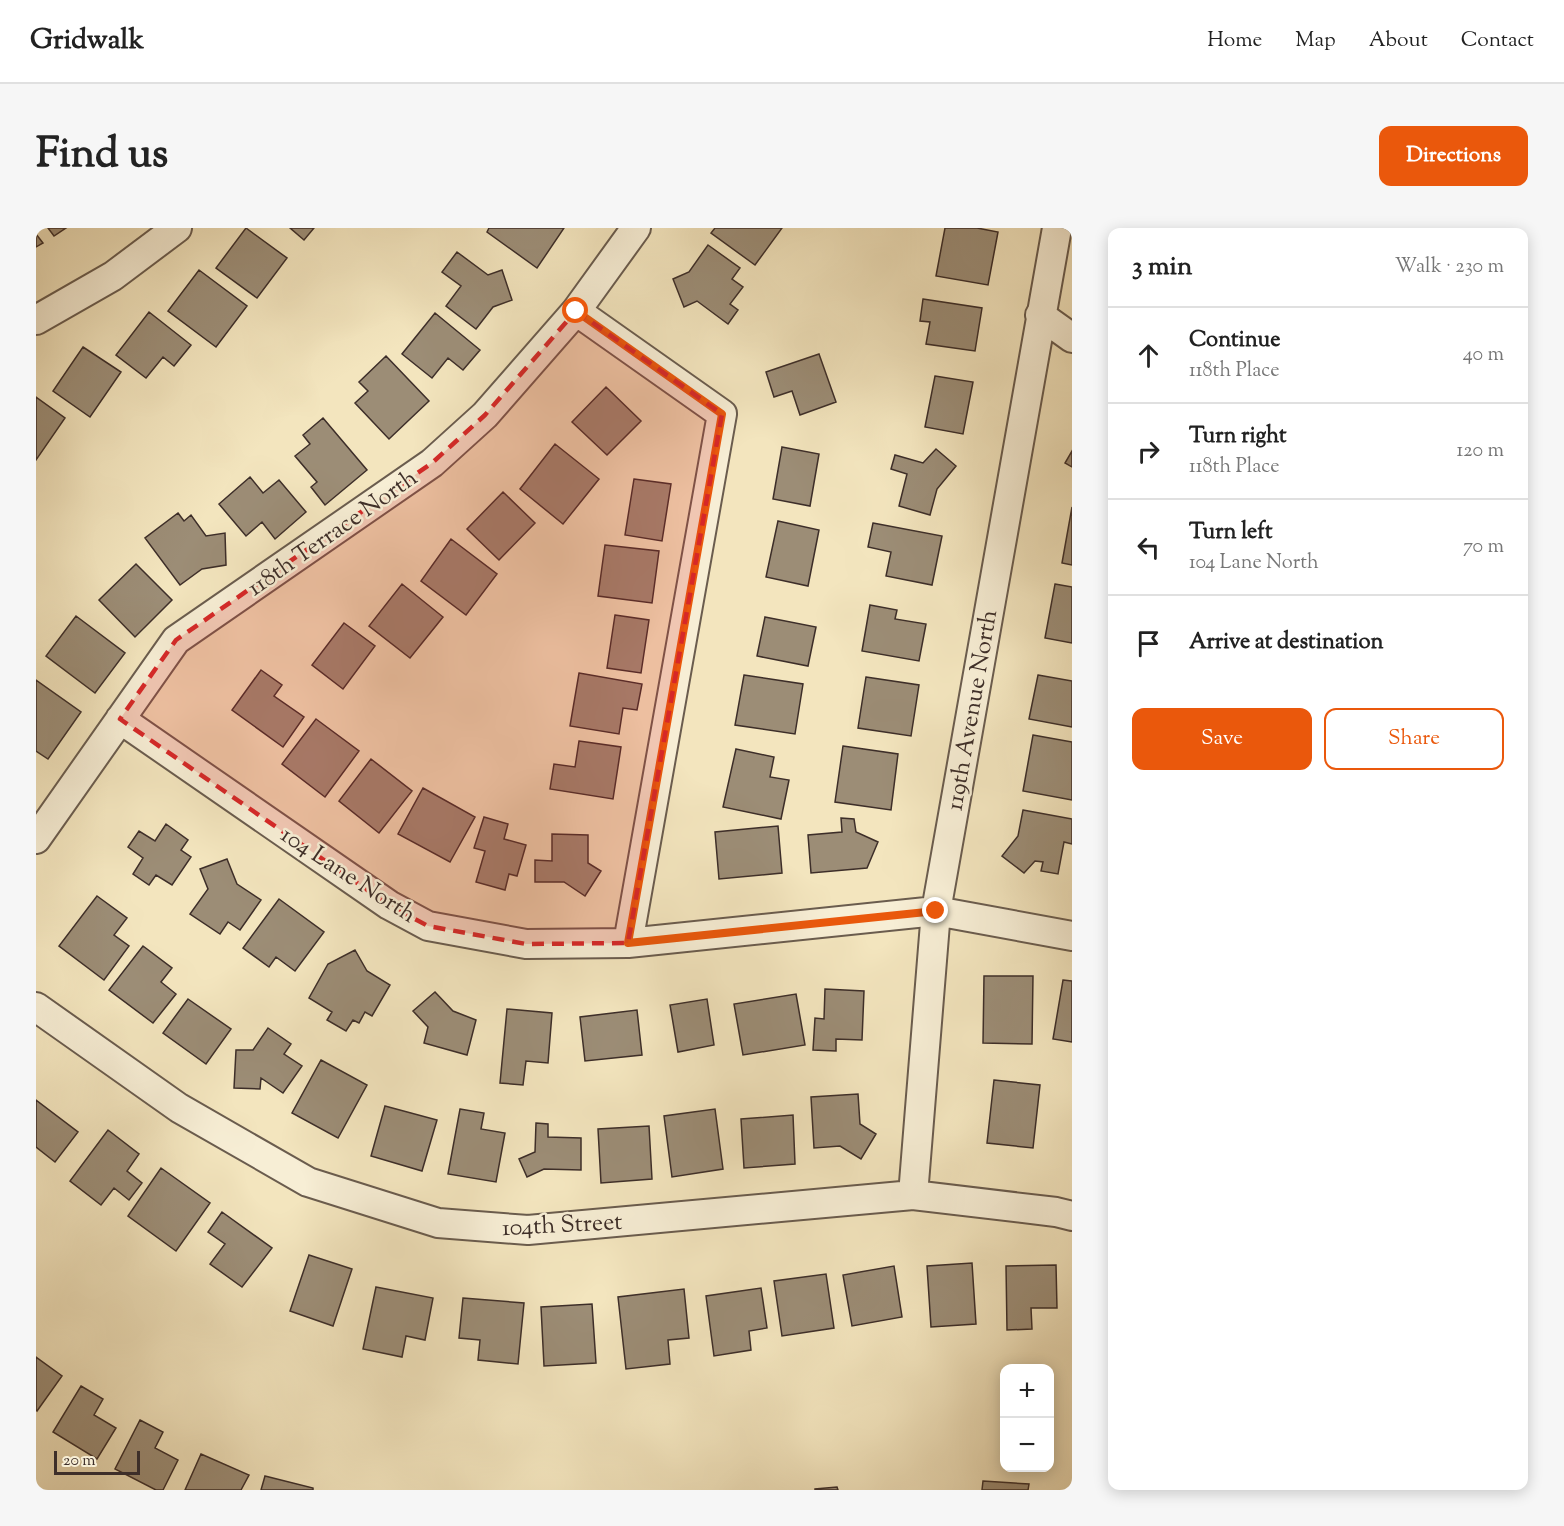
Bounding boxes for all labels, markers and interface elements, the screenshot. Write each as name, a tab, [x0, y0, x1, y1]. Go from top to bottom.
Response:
text: Gridwalk	[30, 21, 144, 61]
text: Home	[1207, 26, 1262, 56]
text: Map	[1295, 26, 1336, 56]
text: About	[1369, 26, 1428, 56]
text: Contact	[1461, 26, 1534, 56]
text: Find us	[36, 126, 168, 186]
button: Directions	[1379, 126, 1528, 186]
text: 3 min	[1132, 249, 1192, 286]
text: Walk · 230 m	[1395, 253, 1504, 282]
route start	[562, 297, 588, 323]
text: Continue	[1189, 325, 1280, 357]
icon: ahead	[1132, 339, 1165, 372]
text: 40 m	[1463, 341, 1504, 370]
text: 118th Place	[1189, 357, 1280, 386]
text: Turn right	[1189, 421, 1286, 453]
icon: right	[1132, 435, 1165, 468]
text: 120 m	[1456, 437, 1504, 466]
text: 118th Place	[1189, 453, 1280, 482]
street label: 118th Terrace North	[241, 462, 425, 605]
text: Turn left	[1189, 517, 1272, 549]
icon: left	[1132, 531, 1165, 564]
text: 70 m	[1463, 533, 1504, 562]
text: 104 Lane North	[1189, 549, 1319, 578]
street label: 119th Avenue North	[939, 607, 1007, 814]
icon: arrive	[1132, 627, 1165, 660]
text: Arrive at destination	[1189, 627, 1384, 659]
button: Save	[1132, 708, 1312, 770]
button: Share	[1324, 708, 1504, 770]
street label: 104 Lane North	[273, 819, 422, 932]
route end	[922, 897, 948, 923]
street label: 104th Street	[501, 1206, 623, 1246]
map controls	[1000, 1364, 1054, 1472]
button: +	[1000, 1364, 1054, 1418]
button: −	[1000, 1418, 1054, 1472]
scale bar	[54, 1448, 140, 1476]
text: 20 m	[63, 1450, 96, 1473]

